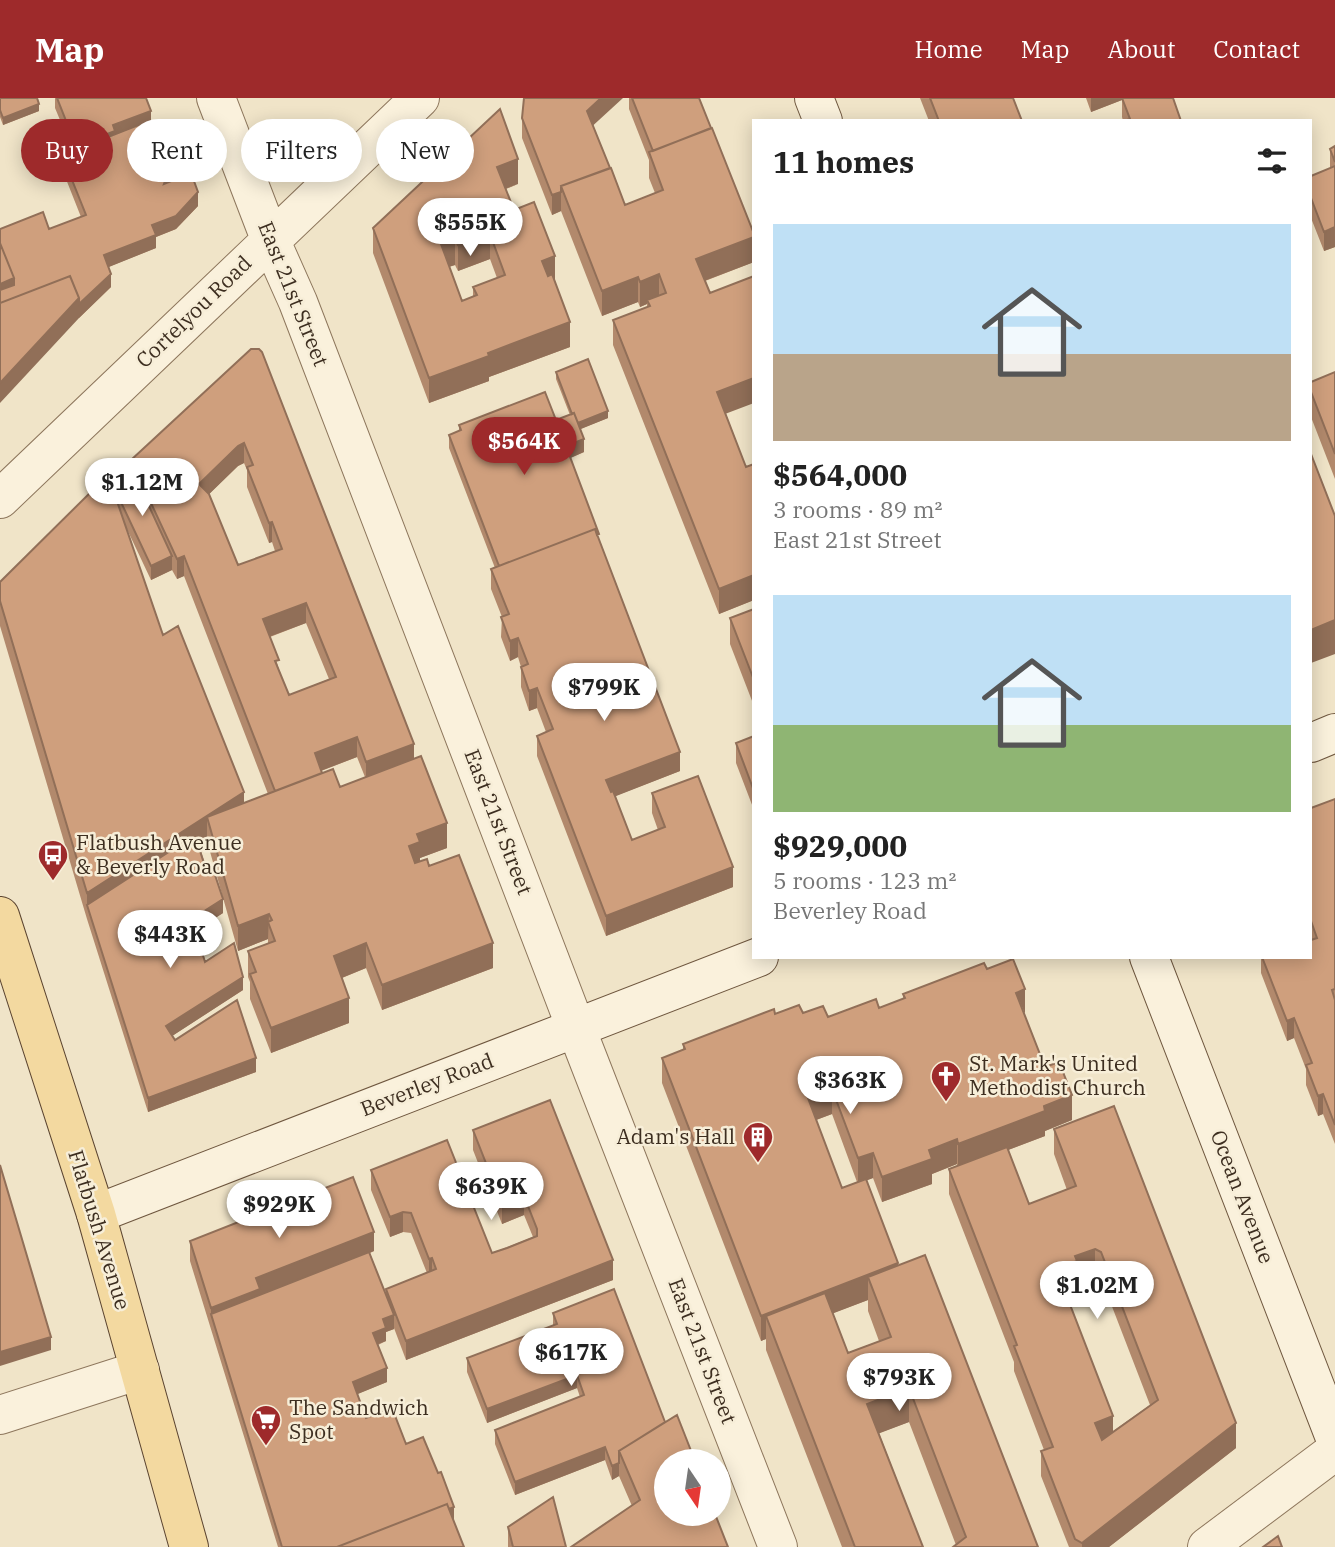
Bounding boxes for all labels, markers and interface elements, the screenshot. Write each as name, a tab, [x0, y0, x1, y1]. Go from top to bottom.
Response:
text: Map	[35, 28, 104, 71]
text: Home	[915, 33, 983, 65]
text: Map	[1021, 33, 1069, 65]
text: About	[1107, 33, 1175, 65]
text: Contact	[1213, 33, 1300, 65]
chip: Buy	[21, 119, 113, 182]
chip: Rent	[127, 119, 227, 182]
chip: Filters	[241, 119, 362, 182]
chip: New	[376, 119, 474, 182]
text: 11 homes	[773, 142, 914, 181]
icon: filters	[1253, 142, 1291, 180]
pin: $555K	[421, 198, 519, 258]
text: $555K	[434, 206, 506, 236]
street label: East 21st Street	[252, 217, 336, 370]
street label: Cortelyou Road	[129, 249, 257, 374]
icon: home	[969, 269, 1095, 395]
pin: $564K	[475, 418, 573, 477]
text: $564K	[488, 425, 560, 455]
text: $564,000	[773, 455, 907, 494]
pin: $1.12M	[85, 458, 199, 518]
text: $1.12M	[101, 466, 183, 496]
text: 3 rooms · 89 m²	[773, 494, 943, 524]
text: East 21st Street	[773, 524, 942, 554]
icon: home	[969, 640, 1095, 766]
pin: $799K	[555, 664, 653, 723]
text: $799K	[568, 671, 640, 701]
street label: East 21st Street	[458, 745, 540, 898]
text: $929,000	[773, 826, 907, 865]
place label: Flatbush Avenue & Beverly Road	[76, 828, 242, 880]
bus stop icon: Flatbush Avenue & Beverly Road	[36, 838, 70, 882]
text: 5 rooms · 123 m²	[773, 865, 956, 895]
text: Beverley Road	[773, 895, 927, 925]
pin: $443K	[121, 910, 219, 970]
text: $443K	[134, 918, 206, 948]
street label: Beverley Road	[356, 1046, 497, 1122]
place label: St. Mark's United Methodist Church	[969, 1049, 1146, 1101]
pin: $363K	[801, 1056, 899, 1116]
church icon: St. Mark's United Methodist Church	[929, 1059, 963, 1103]
text: $363K	[814, 1064, 886, 1094]
building icon: Adam's Hall	[741, 1120, 775, 1164]
place label: Adam's Hall	[617, 1122, 735, 1150]
street label: Ocean Avenue	[1205, 1126, 1281, 1267]
street label: Flatbush Avenue	[62, 1146, 138, 1313]
pin: $639K	[442, 1162, 540, 1222]
text: $639K	[455, 1170, 527, 1200]
pin: $929K	[230, 1180, 328, 1240]
text: $929K	[243, 1188, 315, 1218]
pin: $1.02M	[1040, 1262, 1154, 1321]
text: $1.02M	[1056, 1269, 1138, 1299]
street label: East 21st Street	[662, 1274, 744, 1427]
pin: $617K	[522, 1328, 620, 1388]
text: $617K	[535, 1336, 607, 1366]
pin: $793K	[850, 1354, 948, 1413]
text: $793K	[863, 1361, 935, 1391]
place label: The Sandwich Spot	[289, 1393, 429, 1445]
supermarket icon: The Sandwich Spot	[249, 1403, 283, 1447]
north arrow	[654, 1449, 732, 1526]
map controls	[654, 1449, 731, 1526]

